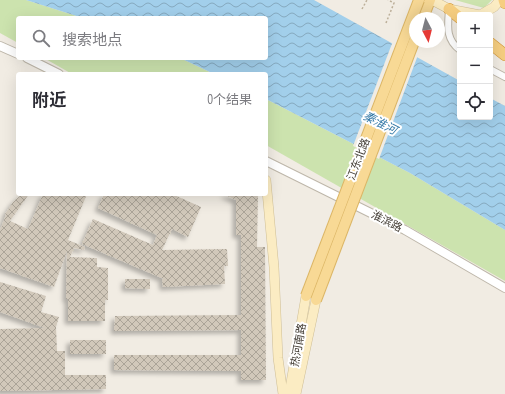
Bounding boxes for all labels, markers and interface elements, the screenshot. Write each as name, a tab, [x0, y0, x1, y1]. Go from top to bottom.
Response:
north arrow	[409, 12, 445, 48]
map controls	[457, 12, 493, 120]
button: +	[457, 12, 493, 48]
search box	[16, 16, 268, 60]
icon: search	[30, 27, 52, 49]
text: 搜索地点	[62, 30, 122, 49]
button: −	[457, 48, 493, 84]
button: locate	[457, 84, 493, 120]
text: 附近	[32, 89, 66, 111]
text: 0个结果	[207, 91, 252, 108]
water label: 秦淮河	[361, 108, 401, 138]
street label: 江东北路	[344, 136, 372, 182]
street label: 淮滨路	[369, 207, 405, 235]
street label: 热河南路	[287, 322, 309, 368]

